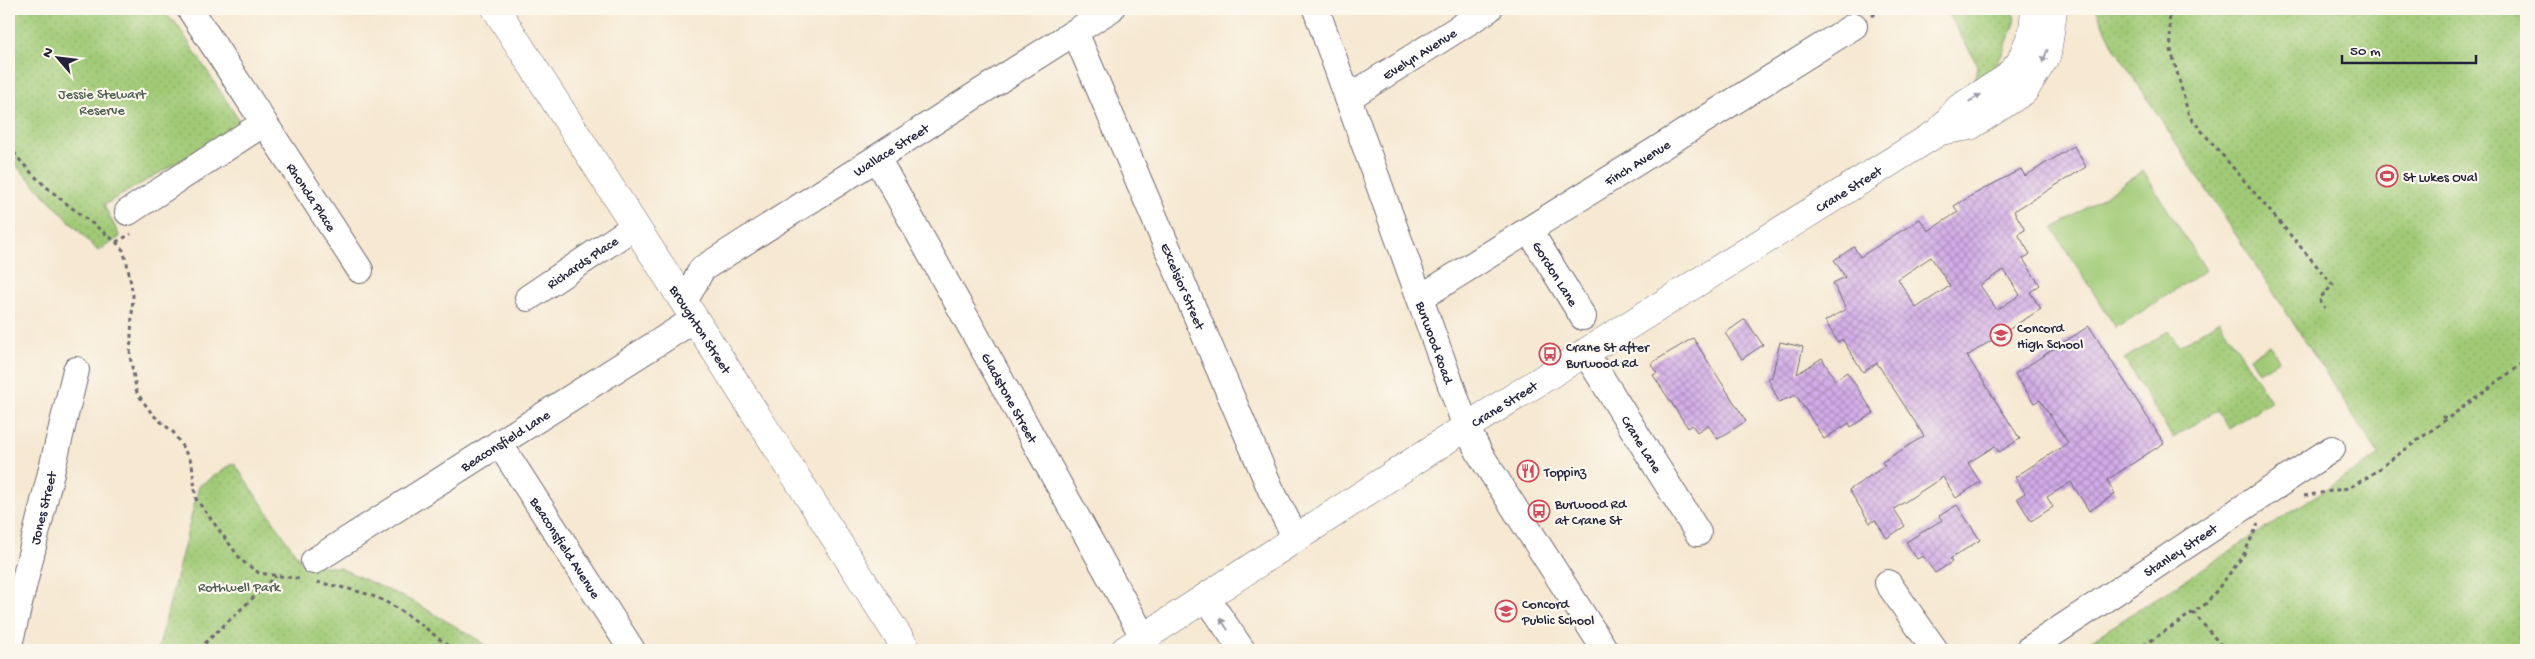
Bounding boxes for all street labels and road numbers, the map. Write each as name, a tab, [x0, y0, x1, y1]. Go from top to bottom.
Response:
street label: Evelyn Avenue	[1380, 25, 1461, 85]
street label: Wallace Street	[851, 120, 934, 182]
street label: Finch Avenue	[1601, 137, 1675, 192]
street label: Rhonda Place	[282, 160, 339, 236]
street label: Crane Street	[1813, 163, 1887, 218]
street label: Richards Place	[544, 233, 623, 294]
street label: Gordon Lane	[1527, 239, 1581, 311]
street label: Excelsior Street	[1155, 241, 1208, 334]
street label: Broughton Street	[664, 282, 734, 379]
street label: Burwood Road	[1410, 299, 1456, 388]
street label: Gladstone Street	[976, 351, 1041, 448]
street label: Crane Street	[1469, 378, 1542, 433]
street label: Beaconsfield Lane	[458, 407, 554, 477]
street label: Crane Lane	[1616, 413, 1665, 477]
street label: Jones Street	[28, 469, 62, 547]
street label: Beaconsfield Avenue	[525, 494, 603, 603]
street label: Stanley Street	[2141, 521, 2222, 582]

